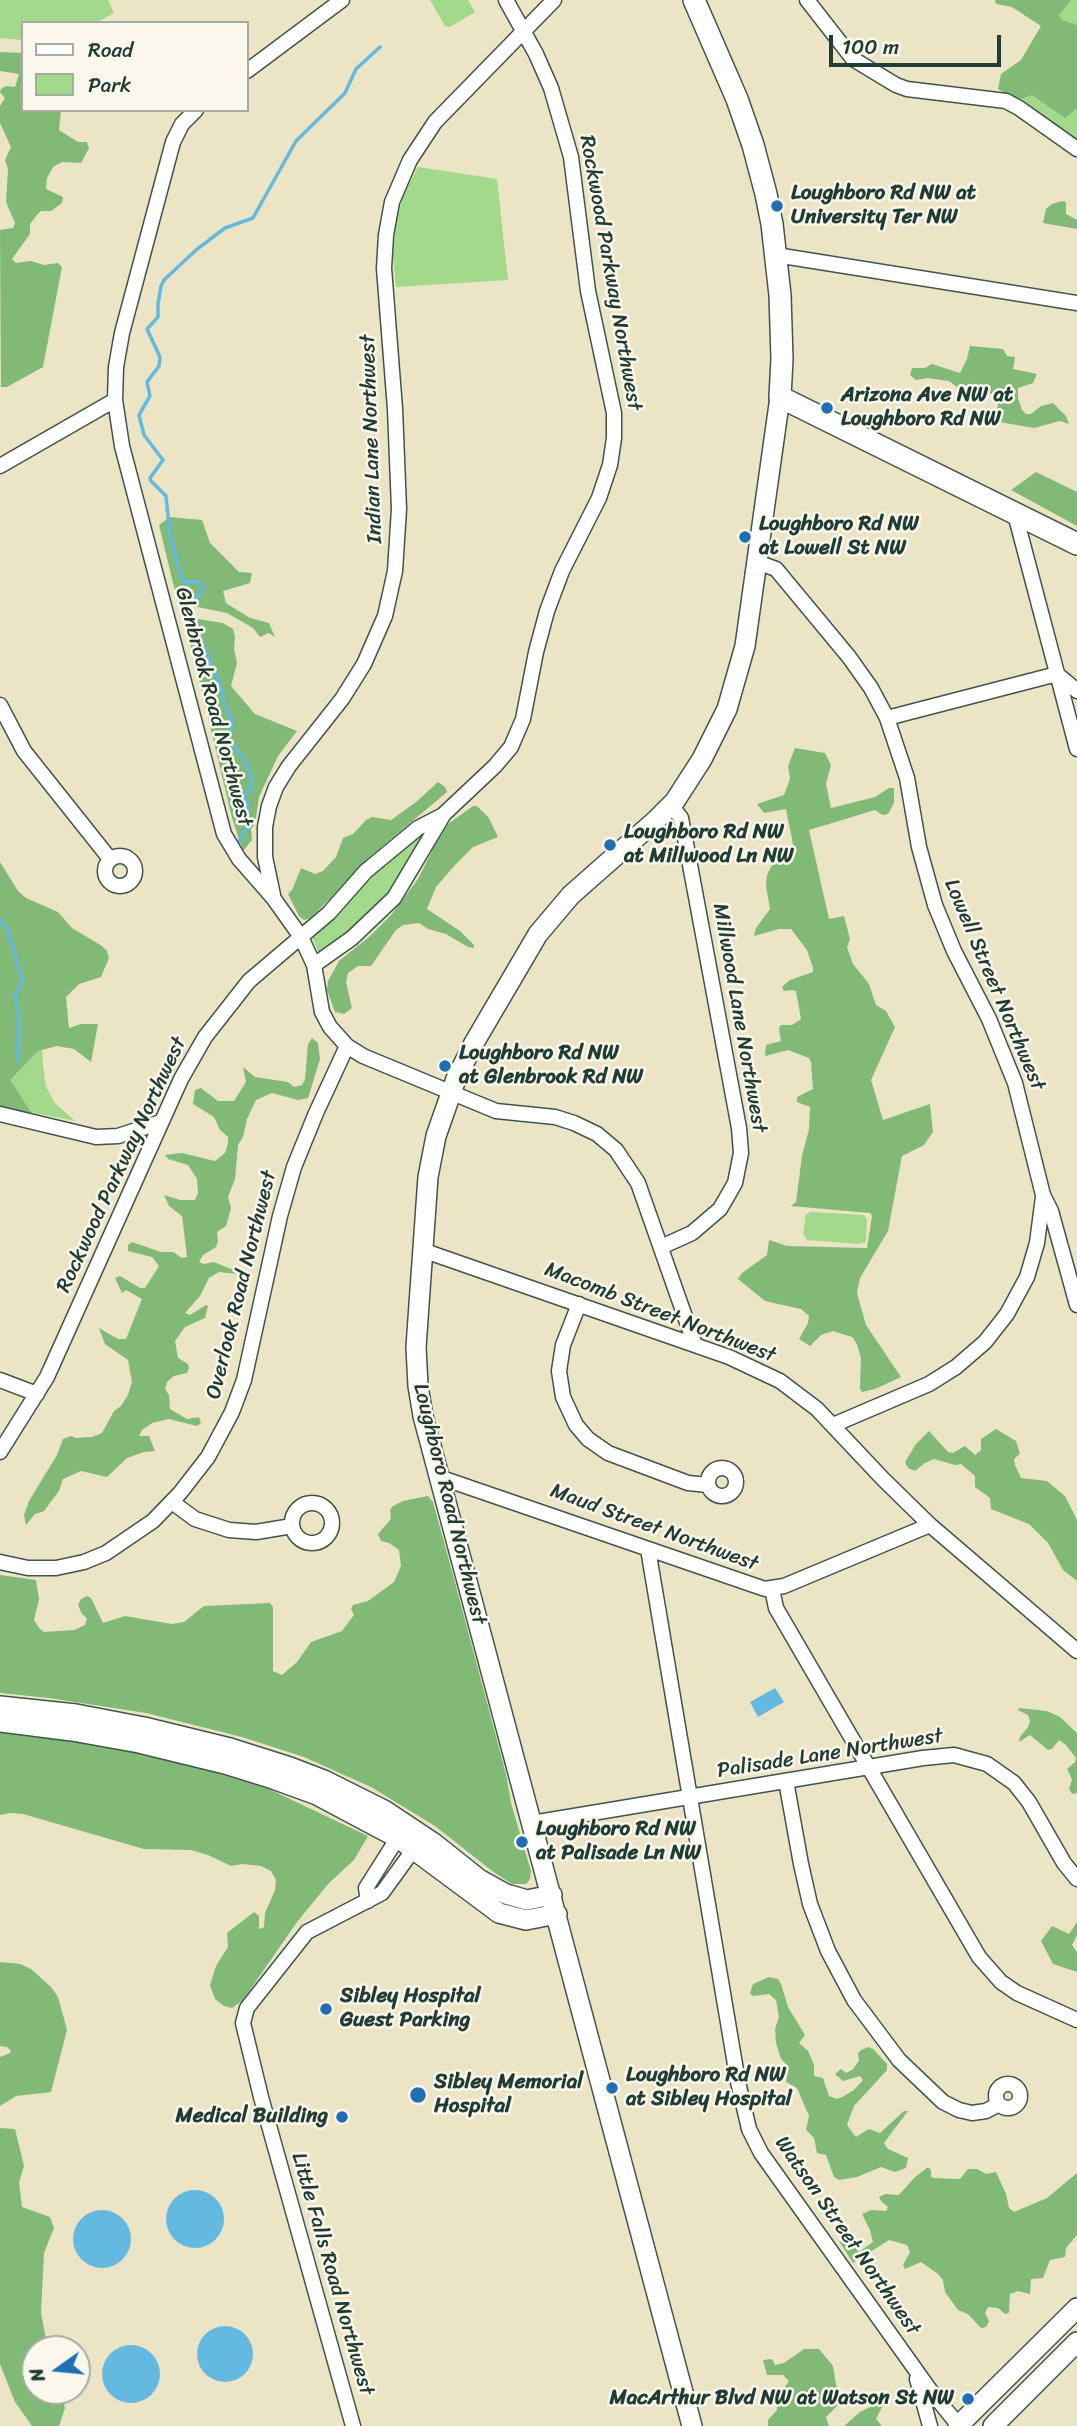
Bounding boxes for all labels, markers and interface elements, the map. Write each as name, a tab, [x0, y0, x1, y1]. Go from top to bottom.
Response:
legend	[21, 21, 248, 112]
scale bar	[832, 21, 1004, 65]
text: 100 m	[842, 28, 899, 66]
text: Road	[88, 31, 133, 69]
text: Park	[88, 66, 131, 104]
street label: Rockwood Parkway Northwest	[573, 133, 647, 413]
place label: Loughboro Rd NW at University Ter NW	[791, 181, 976, 231]
marker: Loughboro Rd NW at University Ter NW	[769, 198, 785, 214]
street label: Indian Lane Northwest	[356, 334, 388, 544]
place label: Arizona Ave NW at Loughboro Rd NW	[841, 383, 1013, 433]
marker: Arizona Ave NW at Loughboro Rd NW	[819, 400, 835, 416]
place label: Loughboro Rd NW at Lowell St NW	[759, 512, 919, 562]
marker: Loughboro Rd NW at Lowell St NW	[737, 529, 753, 545]
street label: Glenbrook Road Northwest	[169, 585, 257, 829]
place label: Loughboro Rd NW at Millwood Ln NW	[624, 820, 794, 870]
marker: Loughboro Rd NW at Millwood Ln NW	[602, 837, 618, 853]
street label: Lowell Street Northwest	[938, 876, 1050, 1094]
street label: Millwood Lane Northwest	[706, 901, 772, 1135]
street label: Rockwood Parkway Northwest	[52, 1033, 192, 1297]
place label: Loughboro Rd NW at Glenbrook Rd NW	[459, 1041, 643, 1091]
marker: Loughboro Rd NW at Glenbrook Rd NW	[437, 1058, 453, 1074]
street label: Overlook Road Northwest	[201, 1168, 283, 1402]
street label: Macomb Street Northwest	[541, 1257, 779, 1369]
street label: Loughboro Road Northwest	[407, 1381, 491, 1627]
street label: Maud Street Northwest	[547, 1479, 761, 1577]
street label: Palisade Lane Northwest	[716, 1724, 944, 1784]
place label: Loughboro Rd NW at Palisade Ln NW	[536, 1817, 701, 1867]
marker: Loughboro Rd NW at Palisade Ln NW	[514, 1834, 530, 1850]
place label: Sibley Hospital Guest Parking	[340, 1984, 481, 2034]
marker: Sibley Hospital Guest Parking	[318, 2001, 334, 2017]
place label: Loughboro Rd NW at Sibley Hospital	[626, 2063, 792, 2113]
place label: Sibley Memorial Hospital	[434, 2070, 583, 2120]
marker: Loughboro Rd NW at Sibley Hospital	[604, 2080, 620, 2096]
marker: Sibley Memorial Hospital	[408, 2085, 428, 2105]
place label: Medical Building	[176, 2104, 328, 2130]
marker: Medical Building	[334, 2109, 350, 2125]
street label: Watson Street Northwest	[769, 2132, 925, 2340]
street label: Little Falls Road Northwest	[285, 2150, 379, 2398]
north arrow	[21, 2335, 91, 2405]
text: N	[20, 2364, 55, 2386]
place label: MacArthur Blvd NW at Watson St NW	[610, 2386, 954, 2412]
marker: MacArthur Blvd NW at Watson St NW	[960, 2391, 976, 2407]

